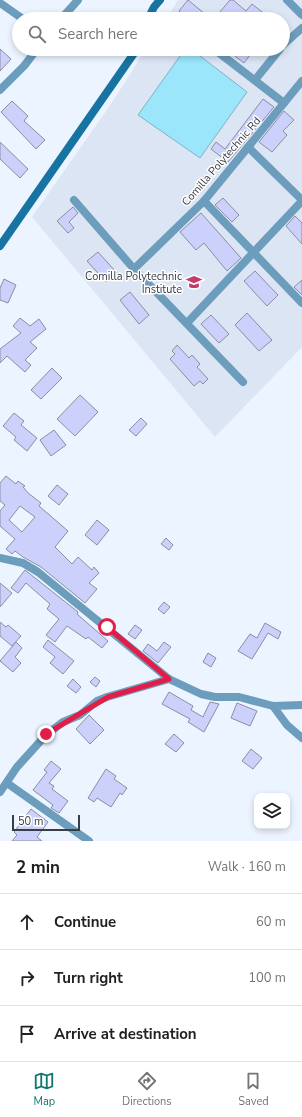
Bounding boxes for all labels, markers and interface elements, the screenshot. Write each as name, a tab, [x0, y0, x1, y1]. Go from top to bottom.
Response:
search box	[12, 12, 290, 56]
icon: search	[26, 23, 48, 45]
text: Search here	[58, 24, 138, 44]
street label: Comilla Polytechnic Rd	[179, 114, 264, 209]
place label: Comilla Polytechnic Institute	[85, 269, 182, 297]
school or university icon: Comilla Polytechnic Institute	[185, 273, 203, 291]
route start	[98, 618, 116, 636]
route end	[37, 725, 55, 743]
map controls	[254, 793, 290, 829]
button: layers	[254, 793, 290, 829]
scale bar	[12, 813, 80, 832]
text: 50 m	[18, 814, 43, 829]
text: 2 min	[16, 856, 60, 879]
text: Walk · 160 m	[208, 858, 286, 876]
icon: ahead	[16, 911, 38, 933]
text: Continue	[54, 912, 116, 932]
text: 60 m	[256, 913, 286, 931]
icon: right	[16, 967, 38, 989]
text: Turn right	[54, 968, 123, 988]
text: 100 m	[248, 969, 286, 987]
icon: arrive	[16, 1023, 38, 1045]
text: Arrive at destination	[54, 1024, 197, 1044]
tab: Map	[33, 1070, 55, 1109]
tab: Directions	[122, 1070, 172, 1109]
tab: Saved	[238, 1070, 269, 1109]

